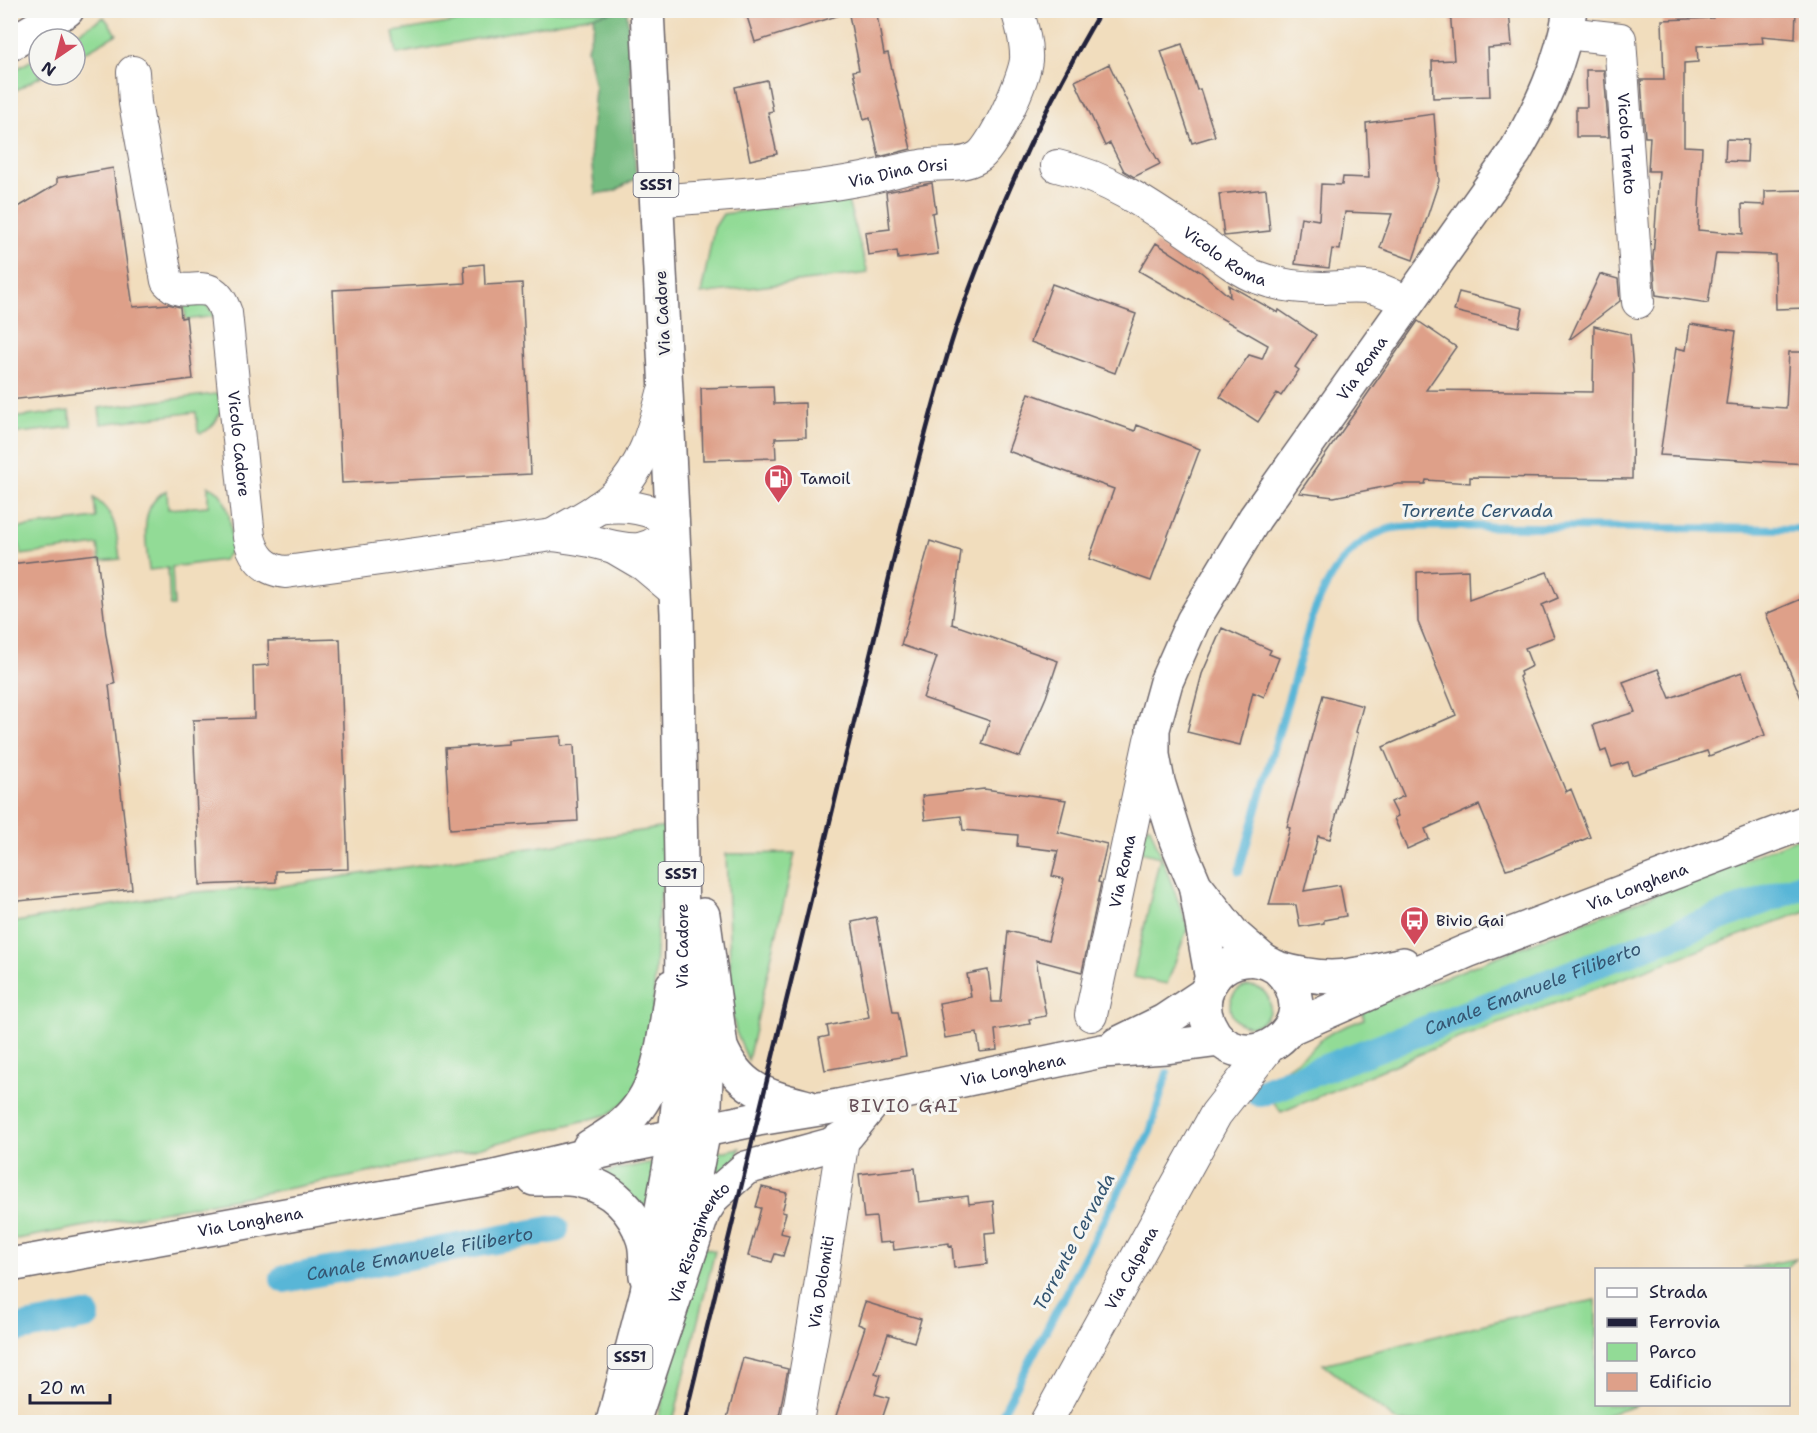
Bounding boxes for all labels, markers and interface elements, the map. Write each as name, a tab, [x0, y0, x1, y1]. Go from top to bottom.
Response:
north arrow	[27, 27, 87, 87]
text: N	[37, 57, 60, 81]
street label: Vicolo Trento	[1613, 92, 1641, 195]
street label: Via Dina Orsi	[847, 154, 948, 192]
road number: SS51	[634, 173, 678, 197]
street label: Vicolo Roma	[1179, 222, 1269, 291]
street label: Via Cadore	[650, 270, 675, 356]
street label: Via Roma	[1332, 332, 1392, 405]
street label: Vicolo Cadore	[223, 389, 255, 498]
fuel station icon: Tamoil	[763, 462, 795, 504]
place label: Tamoil	[800, 468, 851, 489]
water label: Torrente Cervada	[1401, 499, 1553, 523]
street label: Via Roma	[1104, 833, 1140, 910]
street label: Via Longhena	[1584, 858, 1691, 915]
road number: SS51	[658, 862, 704, 886]
street label: Via Cadore	[672, 903, 693, 989]
bus stop icon: Bivio Gai	[1399, 904, 1431, 946]
place label: Bivio Gai	[1436, 910, 1504, 931]
water label: Canale Emanuele Filiberto	[1421, 936, 1645, 1041]
street label: Via Longhena	[959, 1049, 1067, 1091]
district label: BIVIO GAI	[849, 1094, 959, 1118]
water label: Torrente Cervada	[1028, 1169, 1120, 1315]
street label: Via Risorgimento	[664, 1177, 734, 1306]
street label: Via Longhena	[196, 1202, 304, 1242]
water label: Canale Emanuele Filiberto	[304, 1221, 535, 1287]
street label: Via Calpena	[1100, 1223, 1163, 1314]
street label: Via Dolomiti	[803, 1234, 839, 1330]
legend	[1595, 1268, 1790, 1406]
text: Strada	[1649, 1280, 1708, 1304]
text: Ferrovia	[1649, 1310, 1720, 1334]
text: Parco	[1649, 1340, 1697, 1364]
road number: SS51	[608, 1345, 652, 1369]
scale bar	[30, 1367, 110, 1405]
text: Edificio	[1649, 1370, 1712, 1394]
text: 20 m	[39, 1376, 85, 1400]

